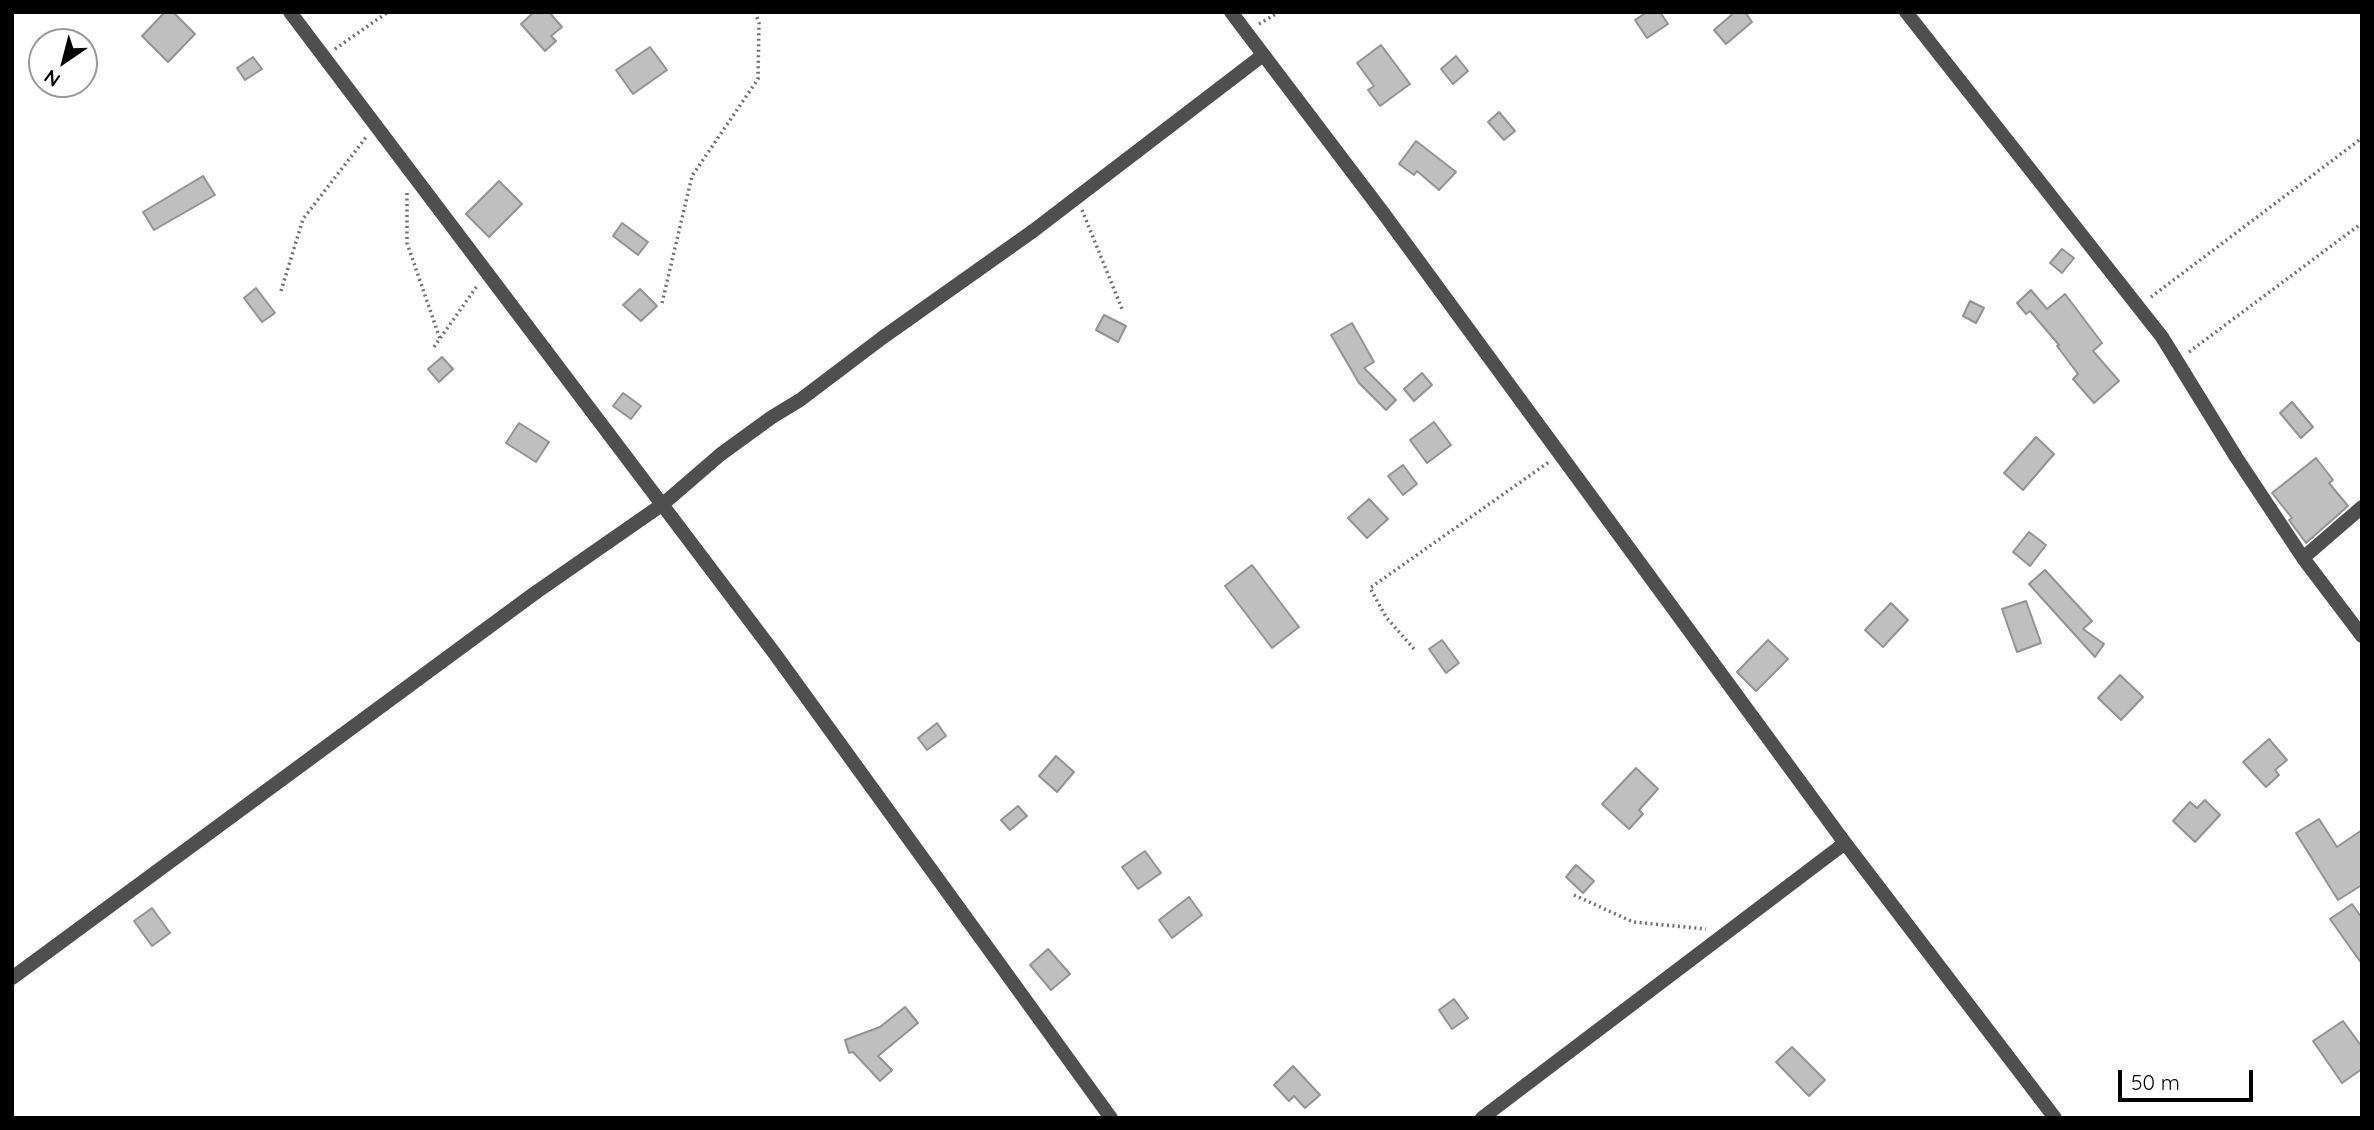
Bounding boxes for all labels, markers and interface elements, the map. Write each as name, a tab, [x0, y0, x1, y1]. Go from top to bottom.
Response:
north arrow	[28, 28, 98, 98]
text: N	[39, 65, 65, 92]
scale bar	[2122, 1056, 2257, 1100]
text: 50 m	[2131, 1069, 2180, 1095]

